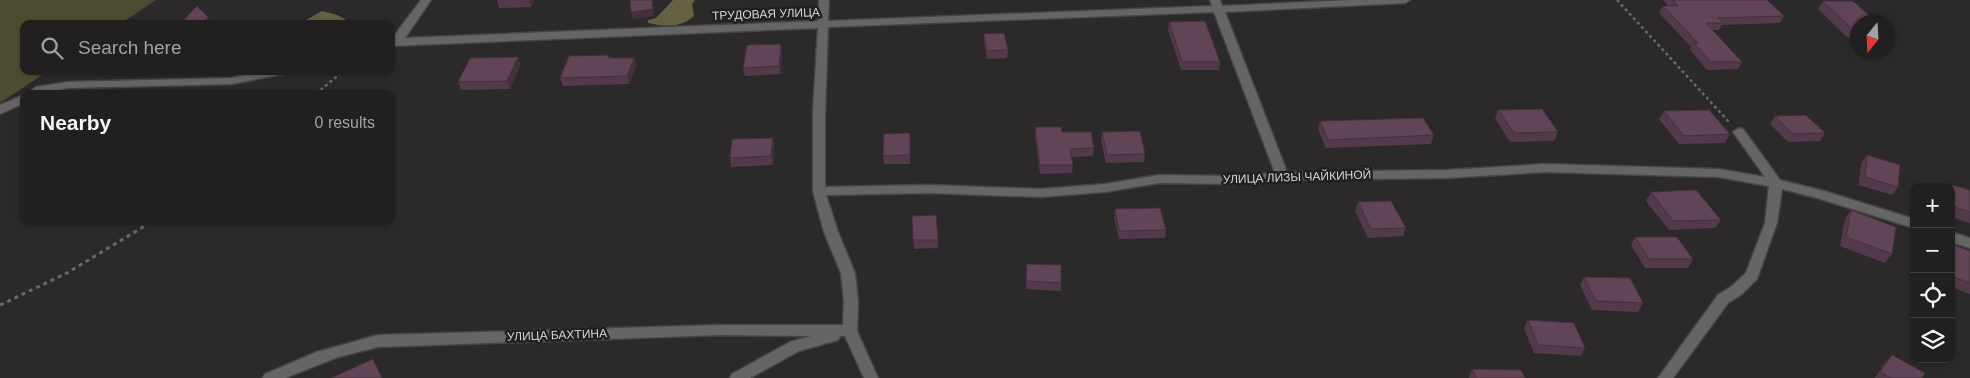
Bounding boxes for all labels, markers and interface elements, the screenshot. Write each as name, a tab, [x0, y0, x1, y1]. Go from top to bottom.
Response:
street label: ТРУДОВАЯ УЛИЦА	[712, 5, 820, 23]
north arrow	[1850, 15, 1895, 60]
search box	[20, 20, 395, 75]
icon: search	[38, 34, 66, 62]
text: Search here	[78, 37, 182, 58]
text: Nearby	[40, 111, 111, 134]
text: 0 results	[315, 114, 375, 131]
street label: УЛИЦА ЛИЗЫ ЧАЙКИНОЙ	[1223, 166, 1371, 187]
map controls	[1910, 183, 1955, 363]
button: +	[1910, 183, 1955, 228]
button: −	[1910, 228, 1955, 273]
button: locate	[1910, 273, 1955, 318]
button: layers	[1910, 318, 1955, 363]
street label: УЛИЦА БАХТИНА	[507, 326, 607, 344]

